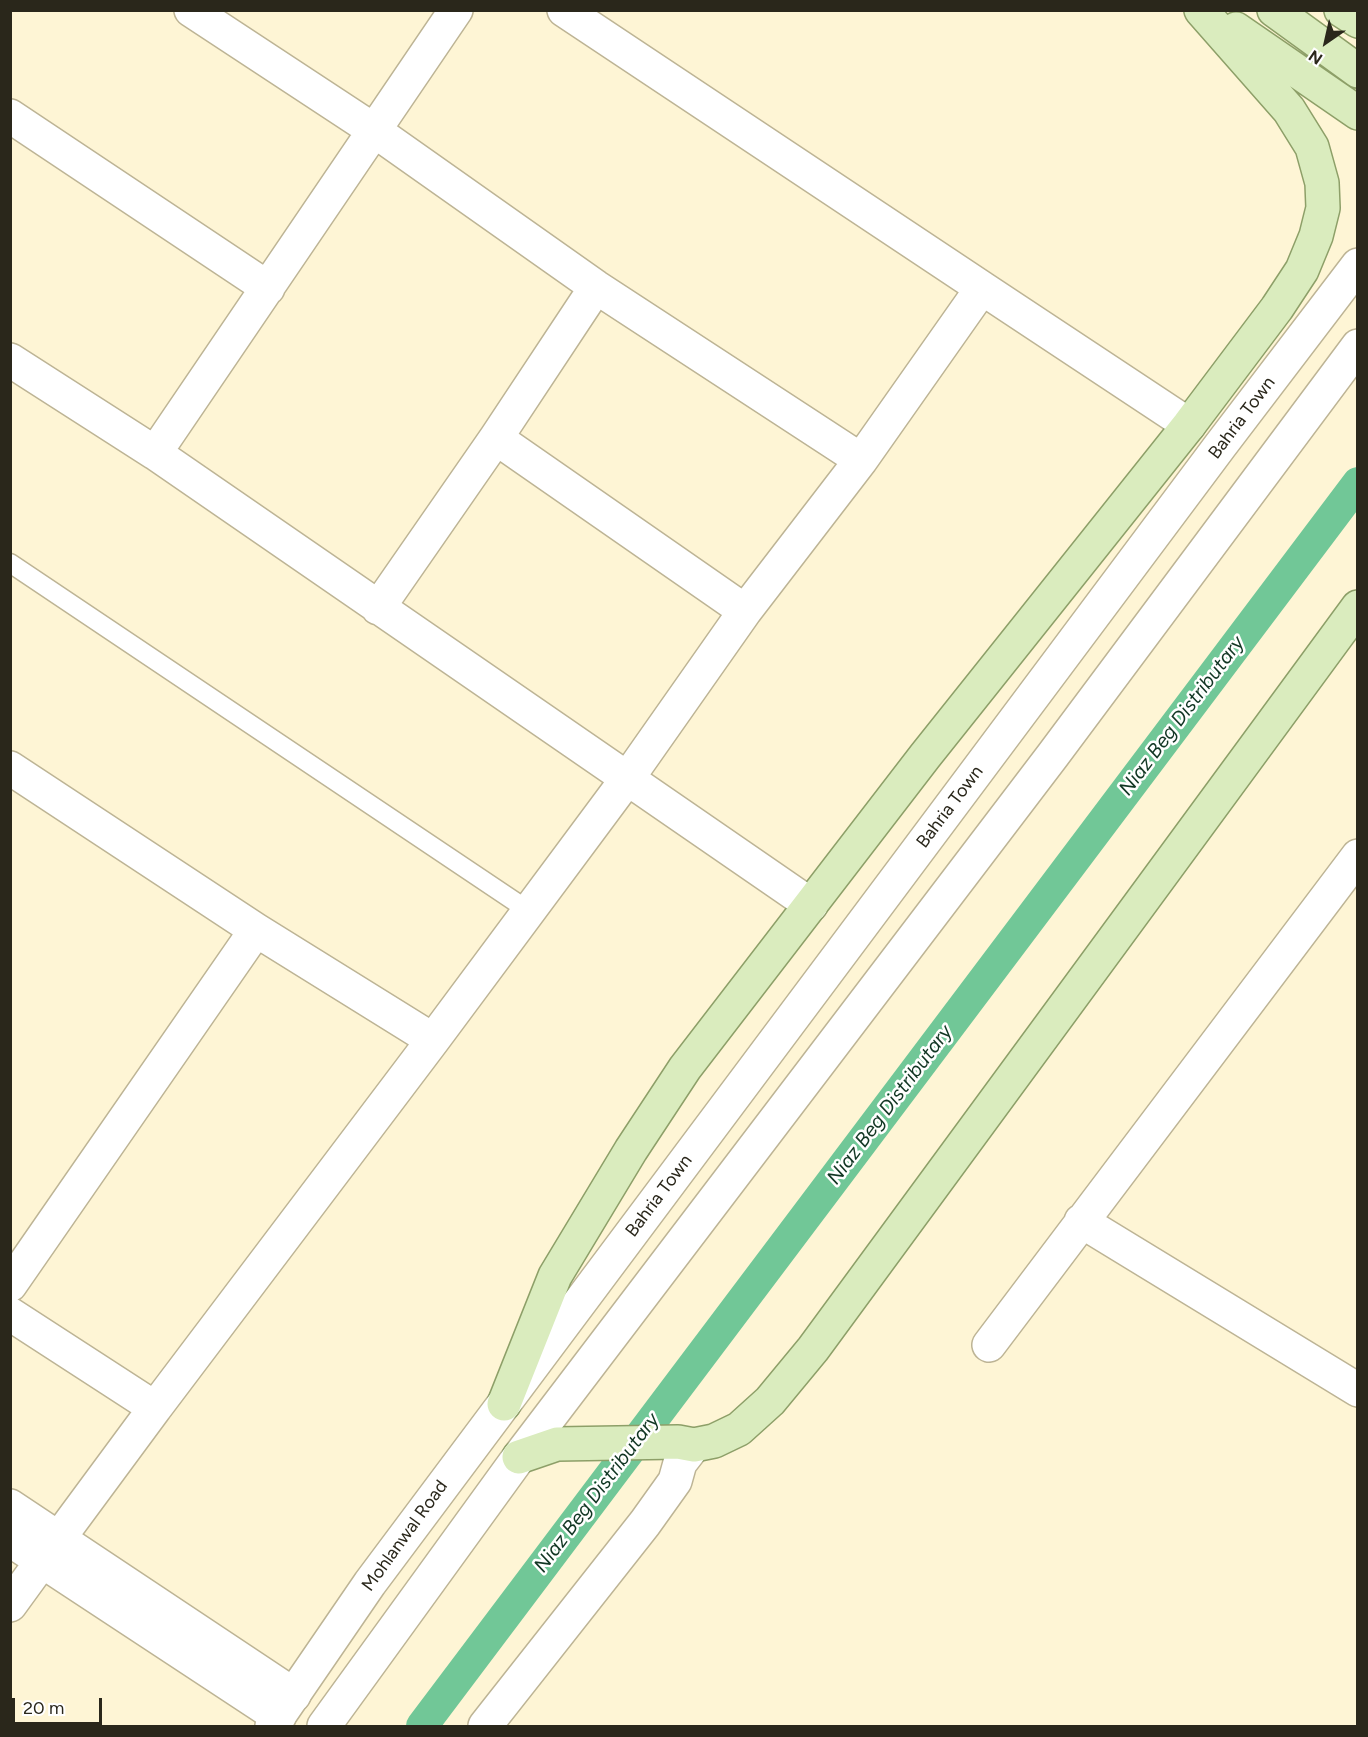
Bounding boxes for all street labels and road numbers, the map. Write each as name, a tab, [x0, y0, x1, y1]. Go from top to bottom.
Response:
street label: Bahria Town	[1204, 373, 1280, 463]
street label: Bahria Town	[912, 762, 988, 852]
street label: Bahria Town	[621, 1151, 697, 1241]
street label: Mohlanwal Road	[358, 1476, 452, 1596]

